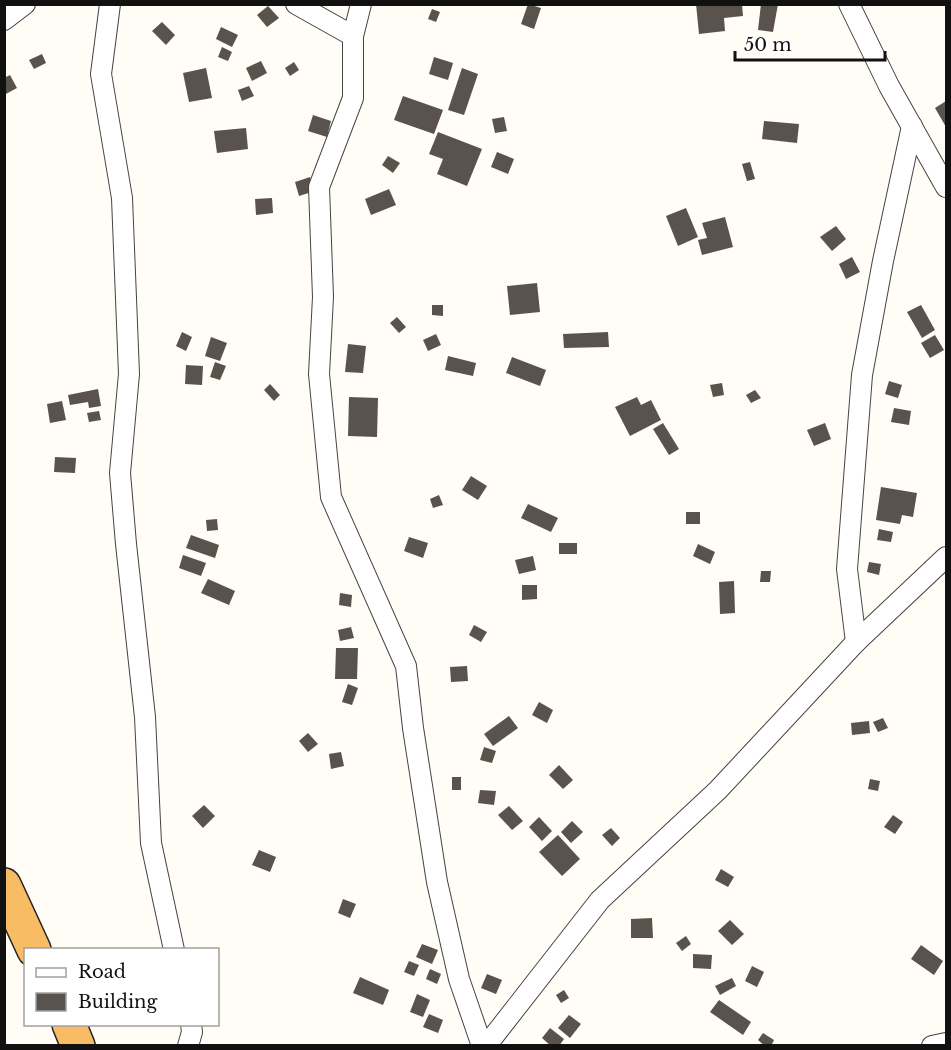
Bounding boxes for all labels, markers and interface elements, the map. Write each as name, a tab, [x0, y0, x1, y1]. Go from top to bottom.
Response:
scale bar	[735, 24, 885, 62]
text: 50 m	[744, 34, 792, 56]
legend	[24, 948, 219, 1026]
text: Road	[78, 961, 126, 983]
text: Building	[78, 991, 157, 1013]

